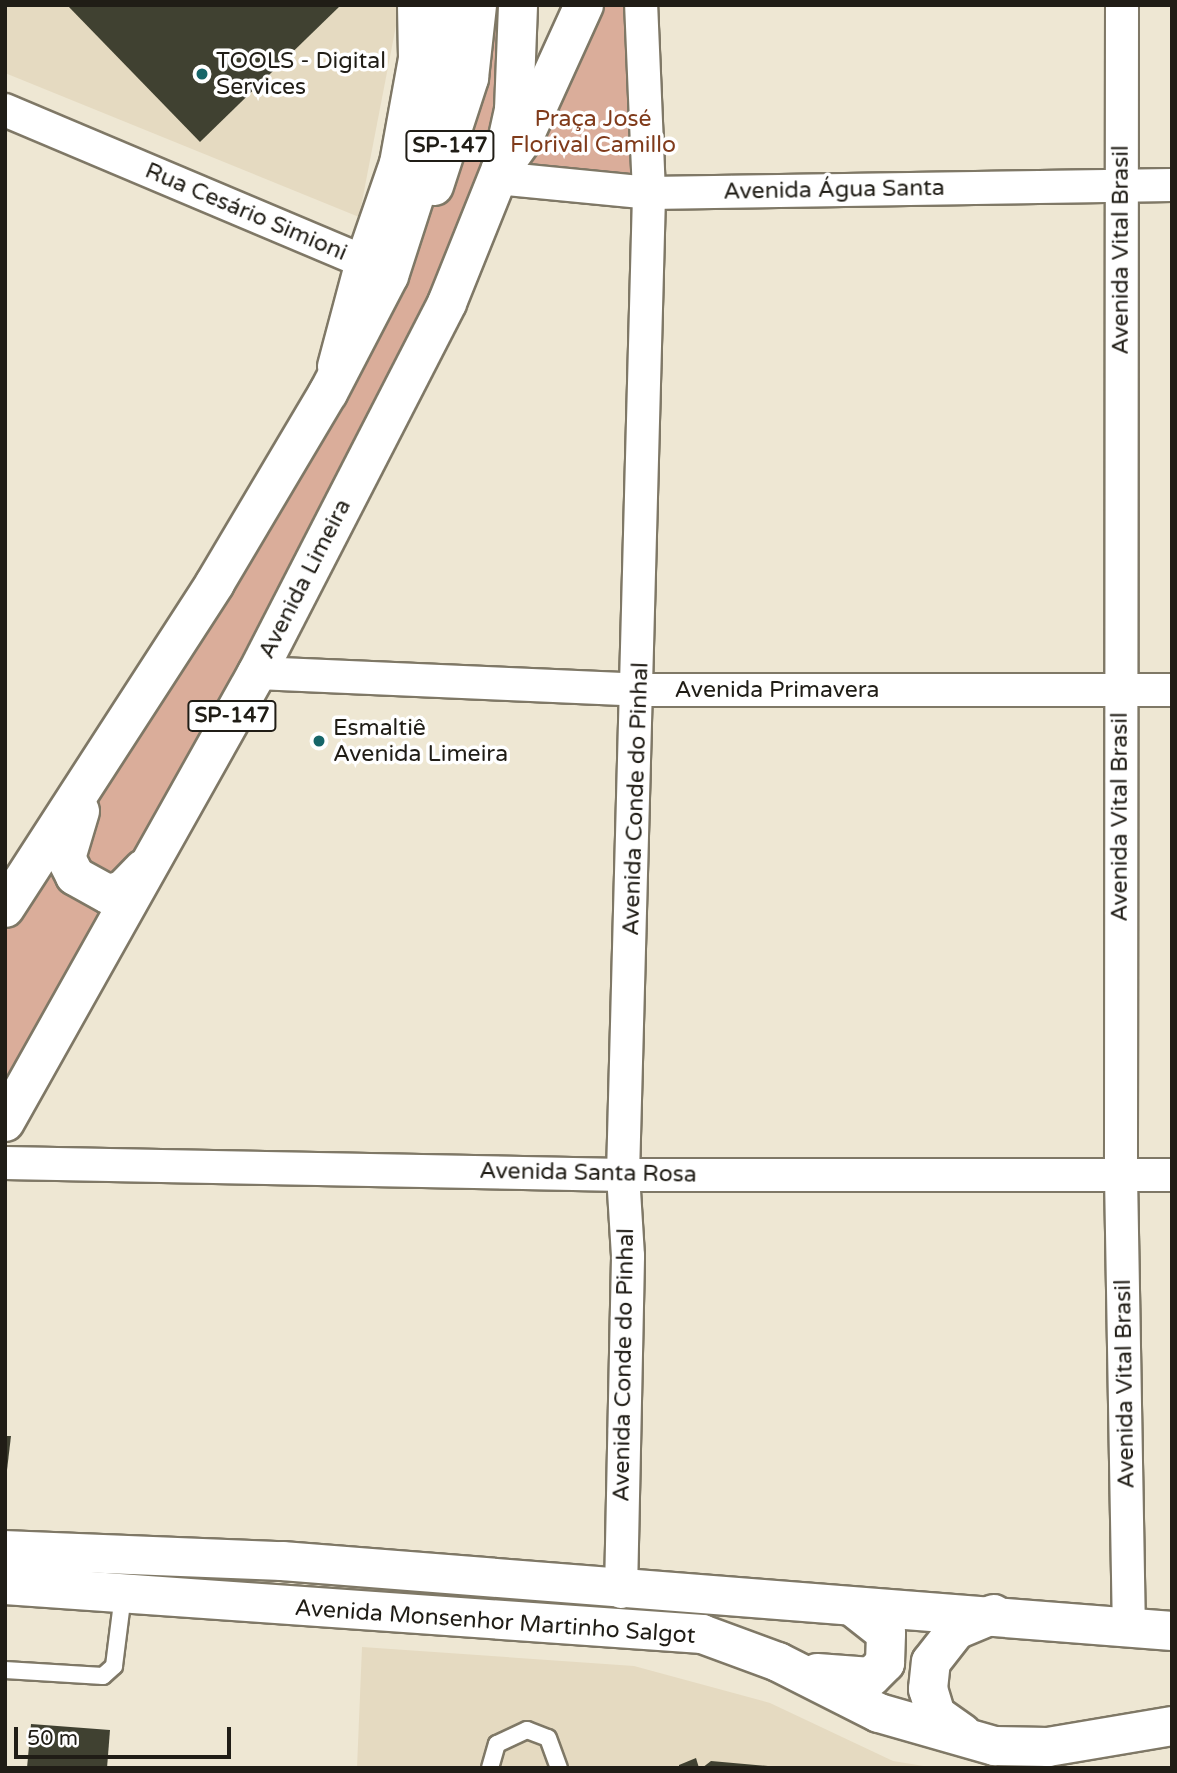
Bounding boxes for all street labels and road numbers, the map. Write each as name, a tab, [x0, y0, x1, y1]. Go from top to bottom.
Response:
road number: SP-147	[405, 128, 496, 164]
street label: Avenida Vital Brasil	[1107, 145, 1135, 355]
street label: Rua Cesário Simioni	[141, 157, 351, 267]
street label: Avenida Água Santa	[723, 174, 945, 206]
street label: Avenida Limeira	[253, 495, 357, 663]
street label: Avenida Conde do Pinhal	[617, 662, 655, 936]
street label: Avenida Primavera	[675, 676, 879, 704]
road number: SP-147	[187, 698, 278, 734]
street label: Avenida Vital Brasil	[1106, 712, 1134, 922]
street label: Avenida Santa Rosa	[479, 1157, 697, 1189]
street label: Avenida Conde do Pinhal	[608, 1228, 640, 1502]
street label: Avenida Vital Brasil	[1109, 1279, 1141, 1489]
street label: Avenida Monsenhor Martinho Salgot	[294, 1594, 696, 1650]

